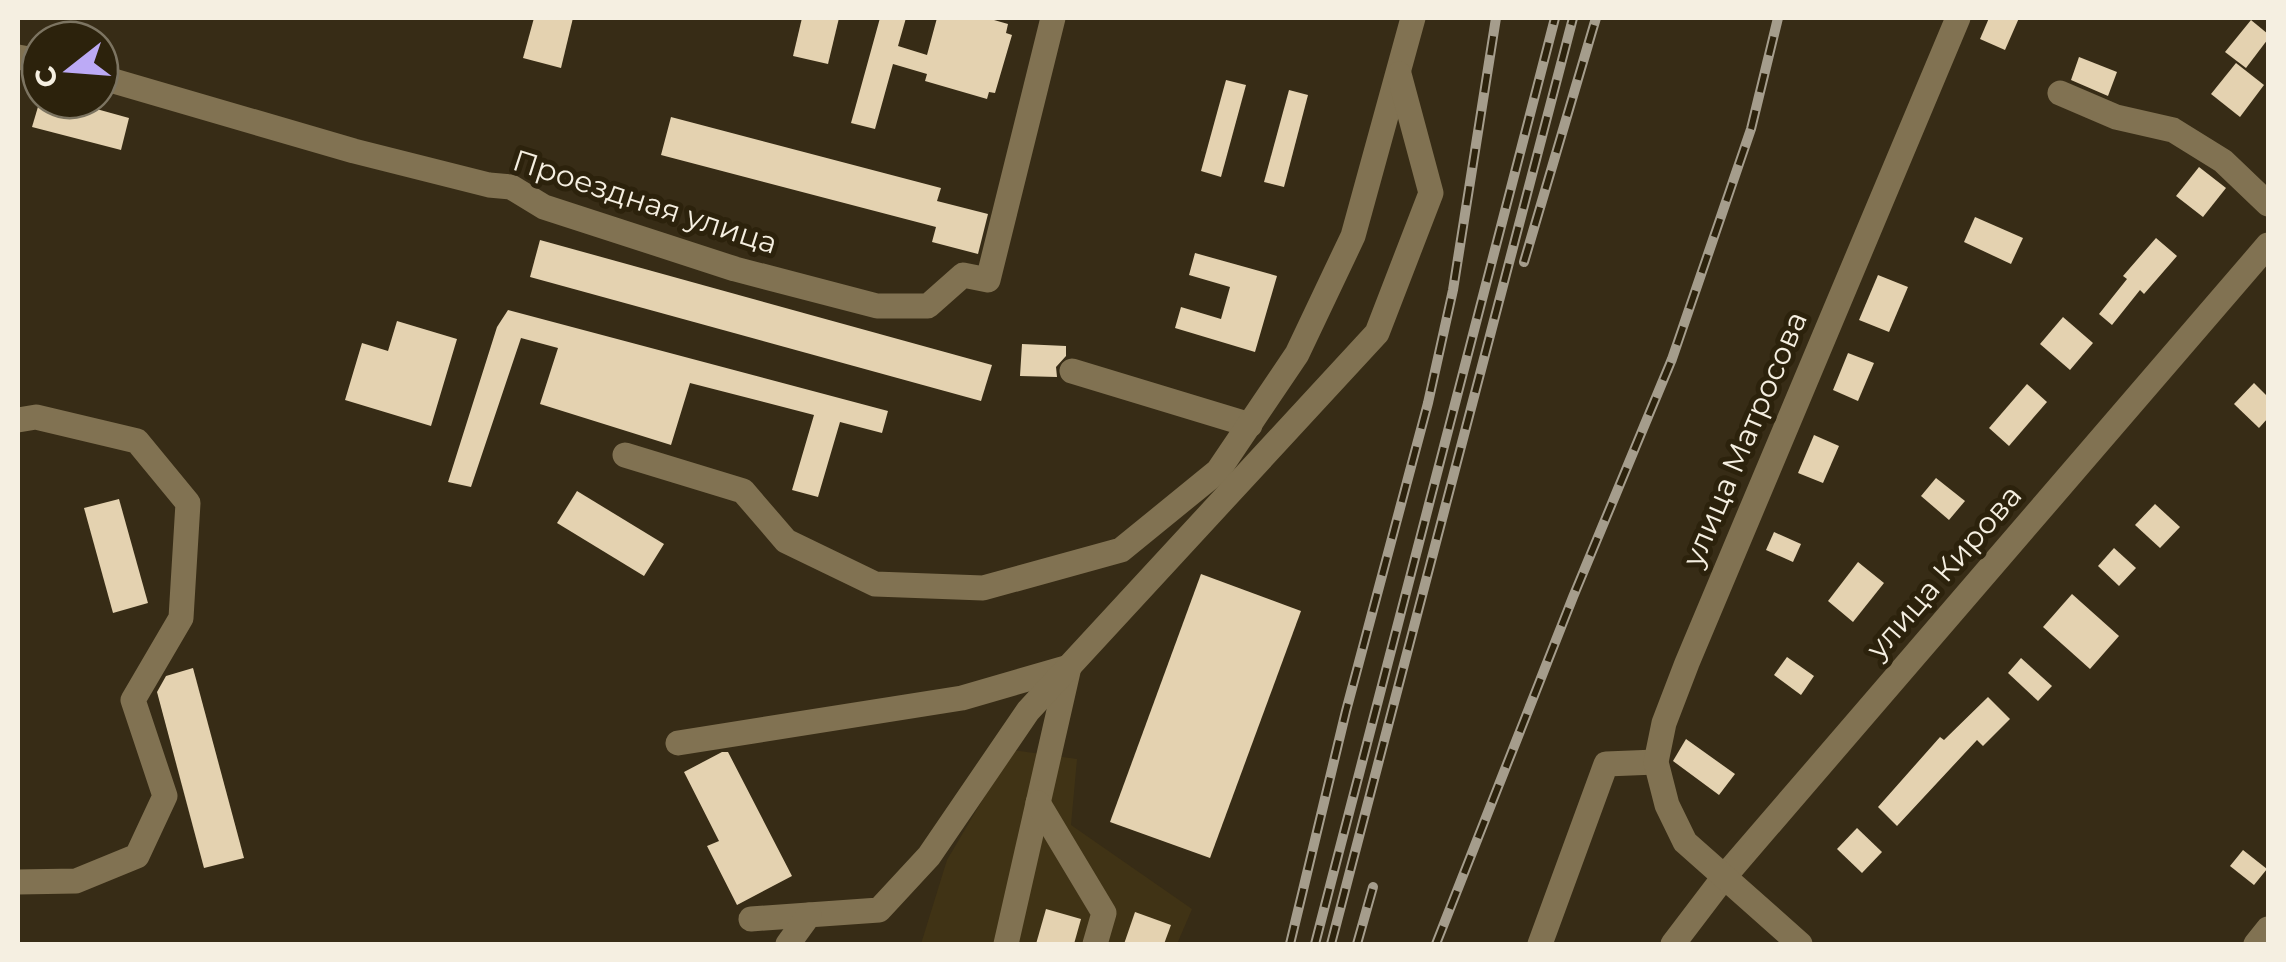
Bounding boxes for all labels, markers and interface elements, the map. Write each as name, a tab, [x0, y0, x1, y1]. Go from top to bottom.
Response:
north arrow	[20, 20, 120, 120]
text: С	[27, 63, 65, 92]
street label: Проездная улица	[508, 141, 782, 262]
street label: улица Матросова	[1674, 306, 1815, 573]
street label: улица Кирова	[1857, 477, 2029, 667]

